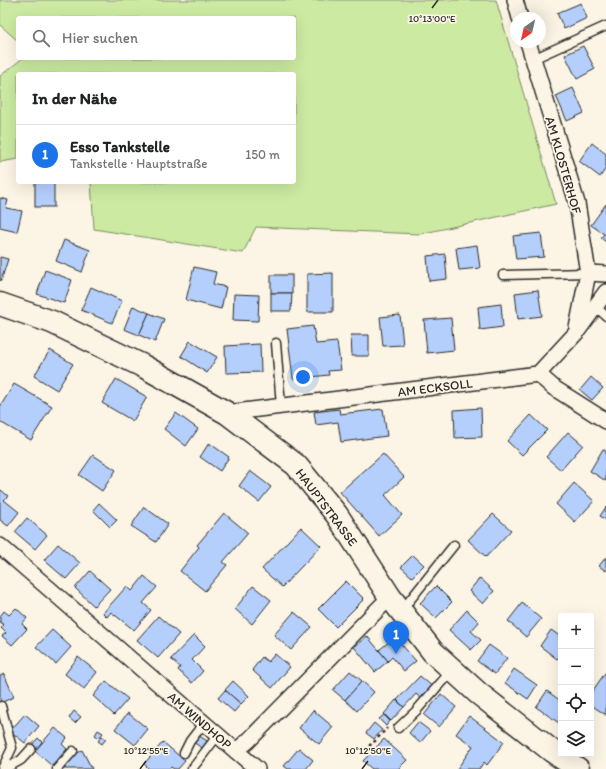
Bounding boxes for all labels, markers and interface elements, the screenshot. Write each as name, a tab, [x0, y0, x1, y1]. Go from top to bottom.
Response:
text: 10°13'00"E	[408, 12, 456, 25]
north arrow	[510, 12, 546, 48]
search box	[16, 16, 296, 60]
icon: search	[30, 27, 52, 49]
text: Hier suchen	[62, 29, 138, 47]
text: In der Nähe	[32, 88, 117, 108]
street label: AM KLOSTERHOF	[542, 115, 585, 216]
text: Esso Tankstelle	[70, 138, 170, 156]
text: 1	[42, 147, 48, 162]
text: 150 m	[245, 147, 280, 162]
text: Tankstelle · Hauptstraße	[70, 156, 207, 171]
your location	[293, 367, 313, 387]
street label: AM ECKSOLL	[397, 375, 474, 400]
street label: HAUPTSTRASSE	[293, 466, 361, 549]
map controls	[558, 613, 594, 757]
button: +	[558, 613, 594, 649]
pin: 1	[383, 621, 409, 654]
button: −	[558, 649, 594, 685]
button: locate	[558, 685, 594, 721]
street label: AM WINDHOP	[165, 689, 235, 752]
button: layers	[558, 721, 594, 757]
text: 10°12'55"E	[123, 744, 169, 757]
text: 10°12'50"E	[345, 744, 392, 757]

